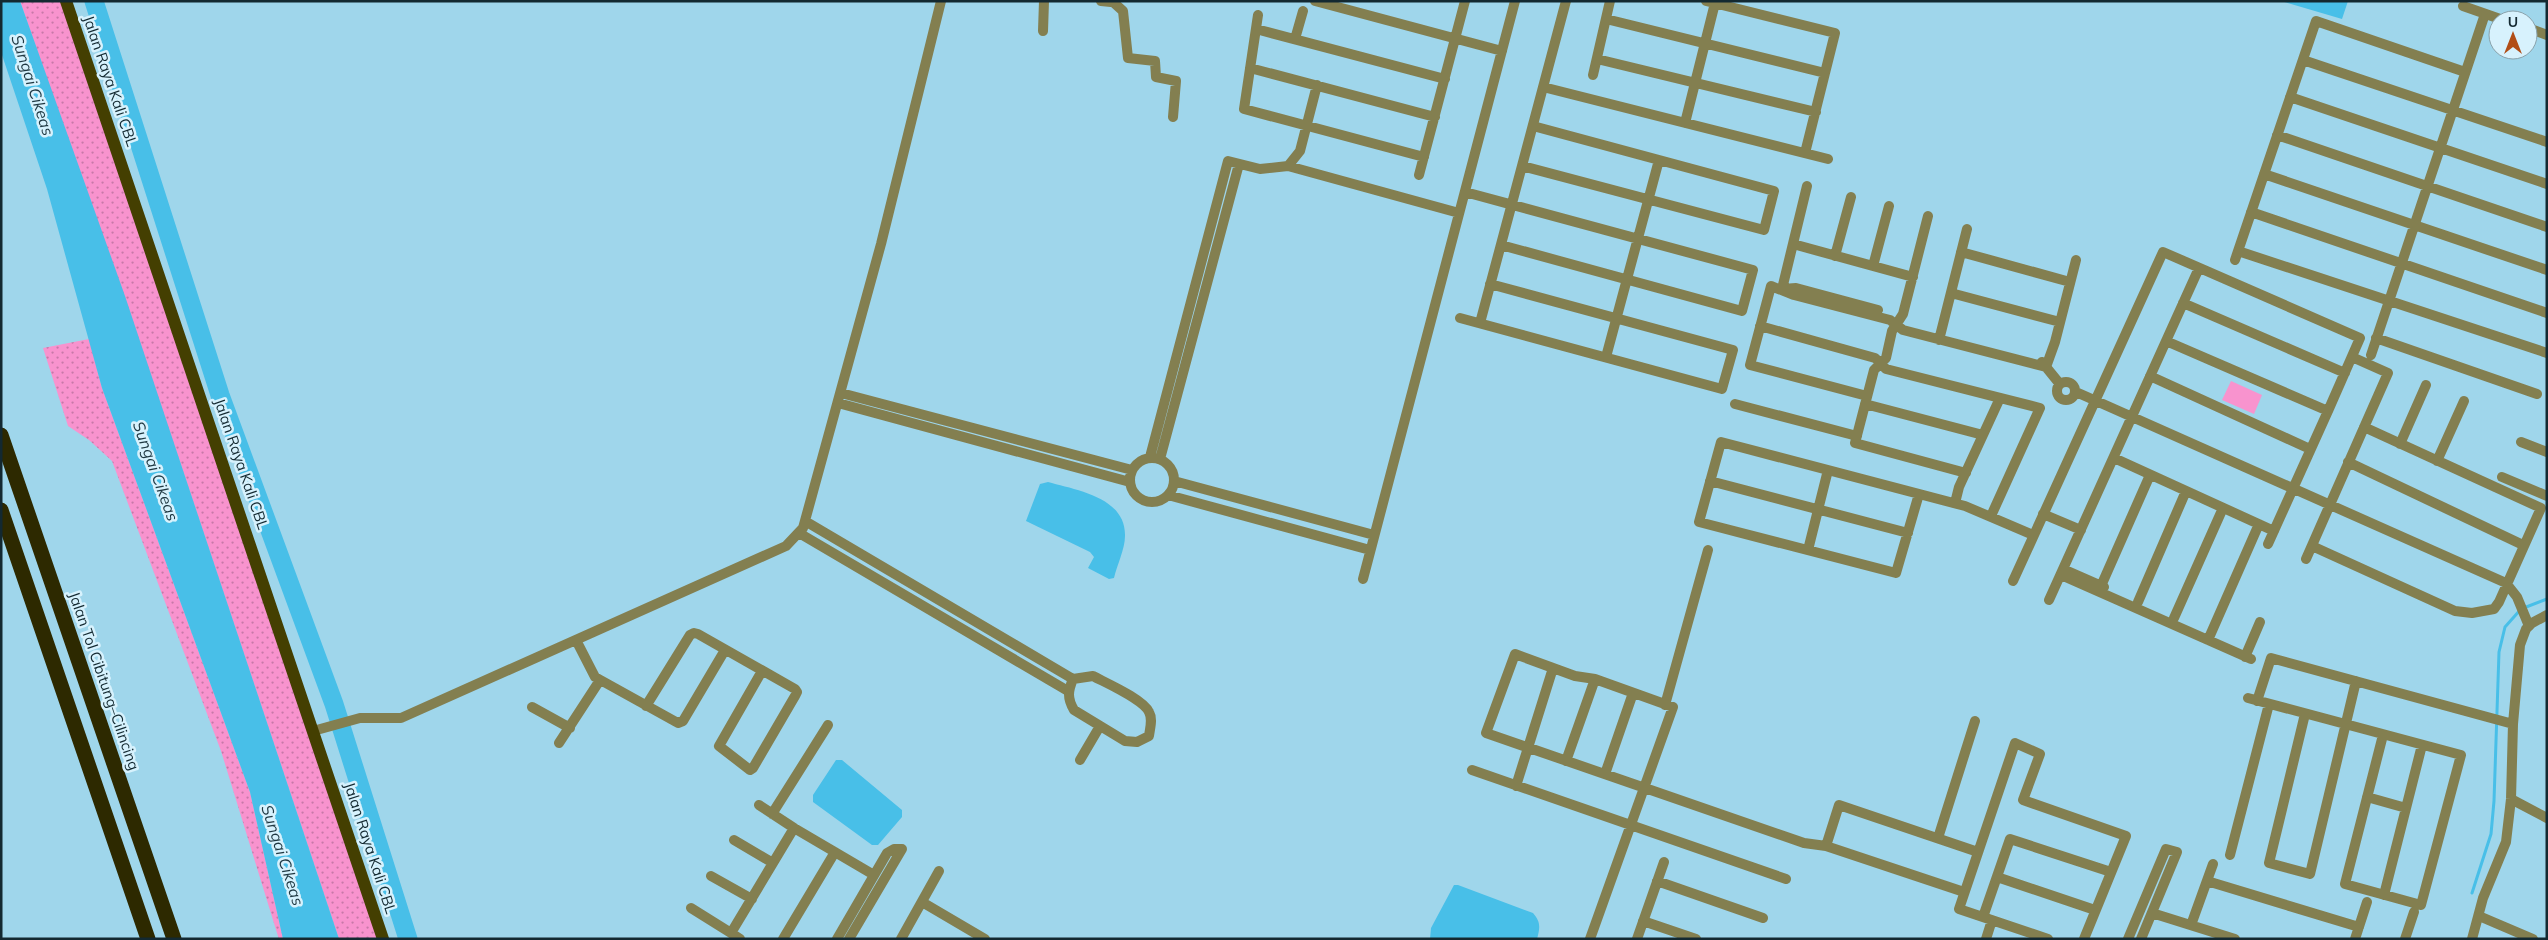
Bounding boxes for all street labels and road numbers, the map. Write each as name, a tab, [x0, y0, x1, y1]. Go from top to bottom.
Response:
street label: Jalan Raya Kali CBL	[79, 13, 142, 149]
street label: Jalan Raya Kali CBL	[210, 396, 273, 532]
street label: Jalan Tol Cibitung–Cilincing	[65, 589, 144, 773]
street label: Jalan Raya Kali CBL	[340, 780, 401, 916]

